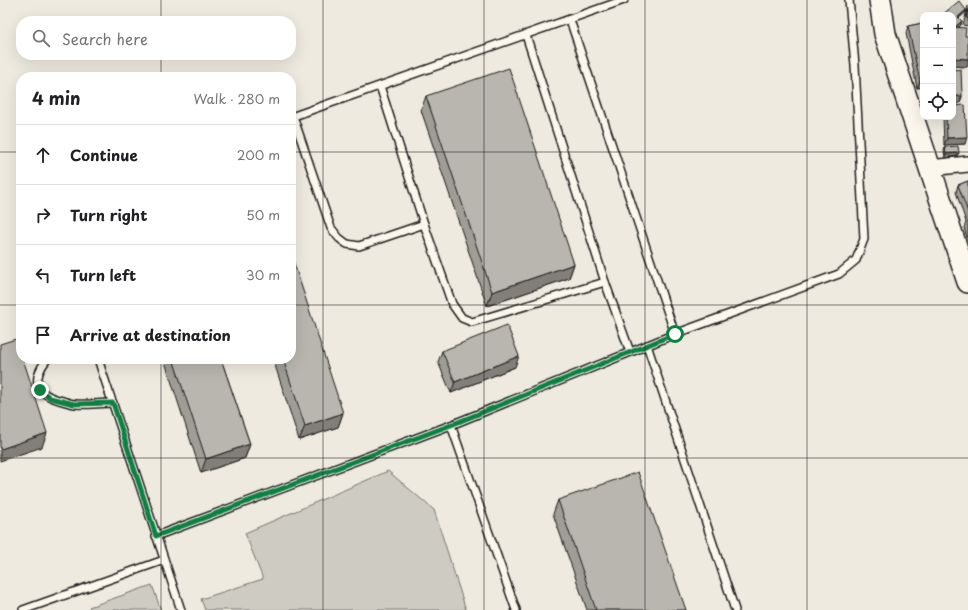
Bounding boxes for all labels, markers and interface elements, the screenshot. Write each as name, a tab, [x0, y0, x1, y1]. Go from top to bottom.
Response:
map controls	[920, 12, 956, 120]
button: +	[920, 12, 956, 48]
search box	[16, 16, 296, 60]
icon: search	[30, 27, 52, 49]
text: Search here	[62, 27, 148, 50]
button: −	[920, 48, 956, 84]
button: locate	[920, 84, 956, 120]
text: 4 min	[32, 85, 80, 111]
text: Walk · 280 m	[193, 89, 280, 108]
text: Continue	[70, 143, 138, 166]
icon: ahead	[32, 144, 54, 166]
text: 200 m	[237, 145, 280, 164]
text: Turn right	[70, 203, 147, 226]
icon: right	[32, 204, 54, 226]
text: 50 m	[246, 205, 280, 224]
text: Turn left	[70, 263, 136, 286]
icon: left	[32, 264, 54, 286]
text: 30 m	[246, 265, 280, 284]
text: Arrive at destination	[70, 323, 231, 346]
icon: arrive	[32, 324, 54, 346]
route start	[666, 325, 684, 343]
route end	[31, 381, 49, 399]

